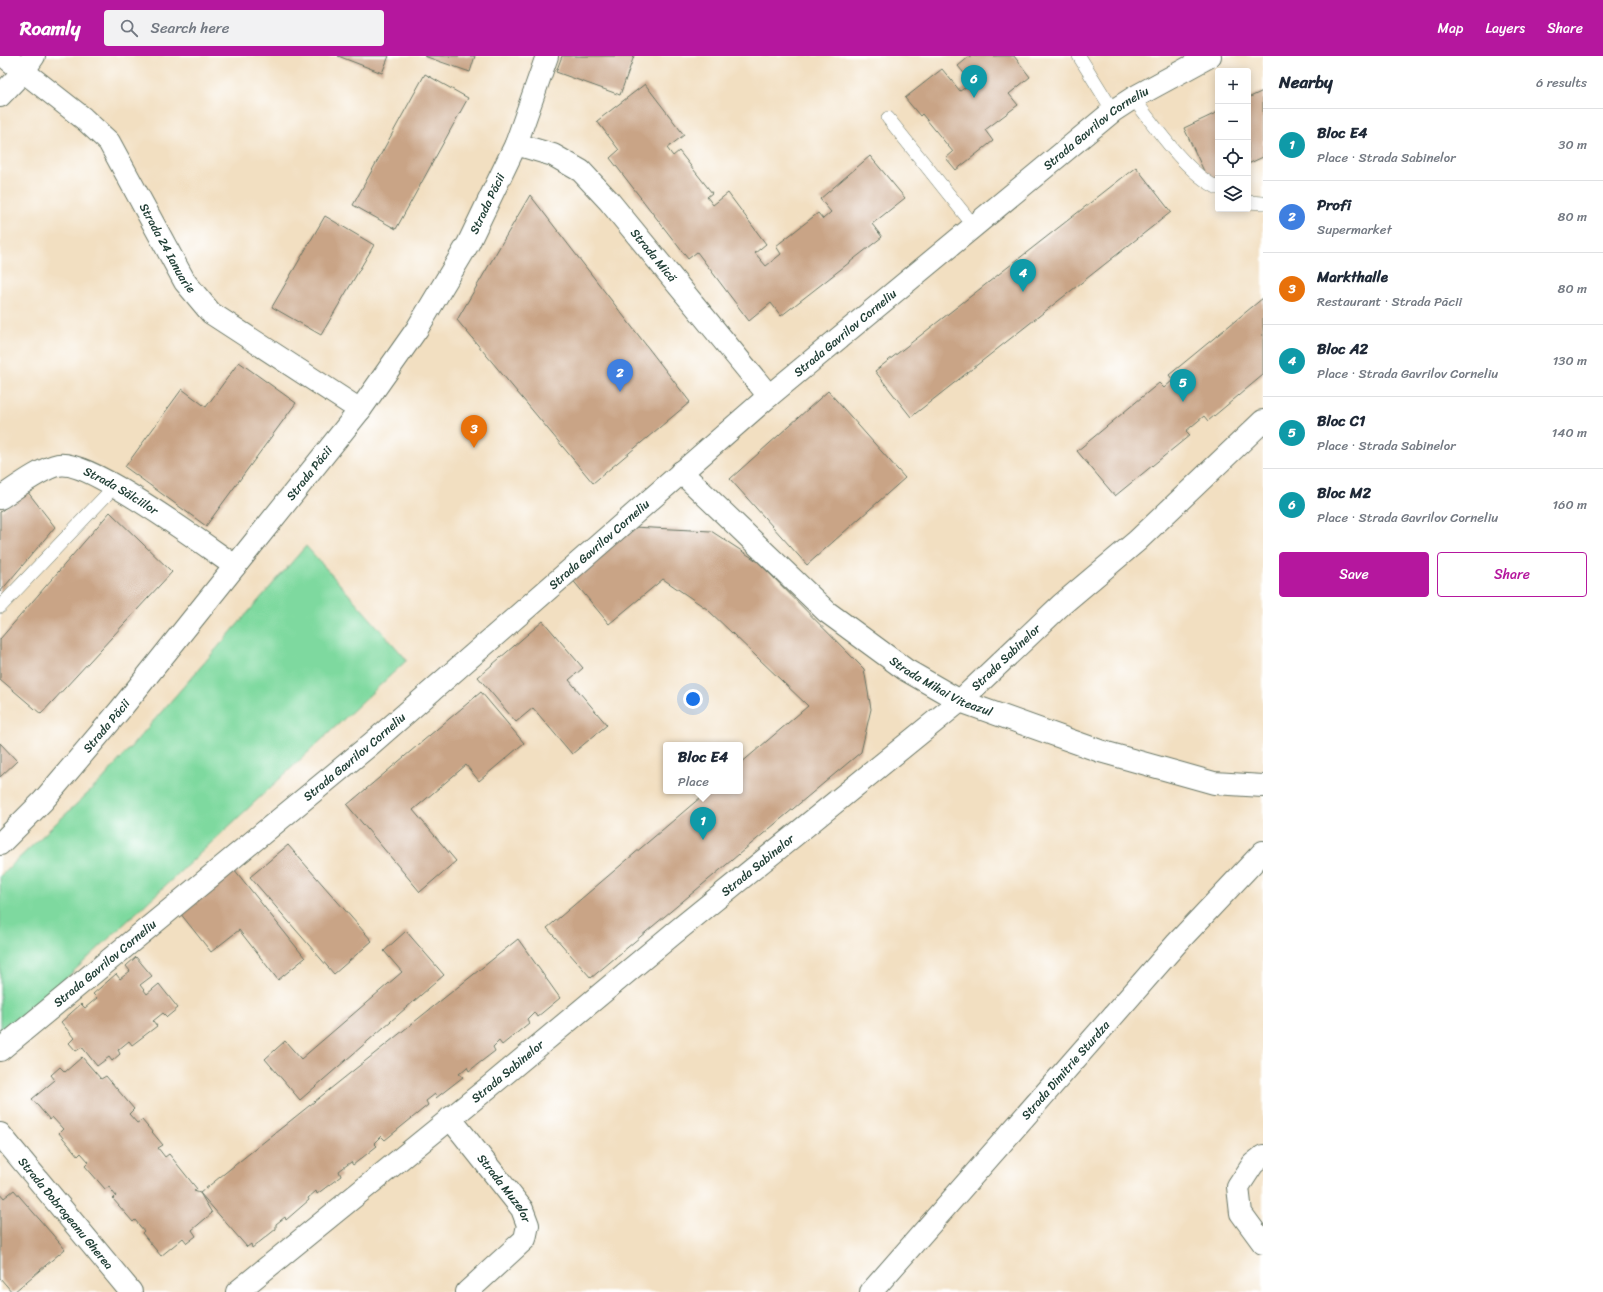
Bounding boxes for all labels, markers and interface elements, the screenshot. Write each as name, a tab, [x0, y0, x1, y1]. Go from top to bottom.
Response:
search box	[104, 10, 384, 46]
text: Roamly	[20, 12, 80, 45]
text: Search here	[150, 15, 229, 41]
text: Map	[1438, 16, 1463, 41]
text: Layers	[1485, 16, 1525, 41]
text: Share	[1547, 16, 1583, 41]
icon: search	[118, 17, 140, 39]
pin: 6	[961, 65, 987, 98]
text: Nearby	[1279, 67, 1333, 97]
map controls	[1215, 68, 1251, 212]
button: +	[1215, 68, 1251, 104]
text: 6 results	[1536, 71, 1587, 94]
street label: Strada Gavrilov Corneliu	[1038, 80, 1154, 176]
button: −	[1215, 104, 1251, 140]
text: Bloc E4	[1317, 120, 1367, 146]
text: 1	[1289, 133, 1295, 156]
text: 30 m	[1558, 133, 1587, 156]
button: locate	[1215, 140, 1251, 176]
text: Place · Strada Sabinelor	[1317, 146, 1456, 169]
street label: Strada Păcii	[463, 169, 512, 238]
button: layers	[1215, 176, 1251, 212]
text: Profi	[1317, 192, 1351, 218]
street label: Strada 24 Ianuarie	[133, 199, 201, 299]
text: 2	[1288, 205, 1296, 228]
text: 80 m	[1558, 205, 1587, 228]
text: Supermarket	[1317, 218, 1392, 241]
street label: Strada Mică	[625, 223, 683, 288]
pin: 4	[1010, 259, 1036, 292]
text: Markthalle	[1317, 264, 1388, 290]
text: 3	[1288, 277, 1296, 300]
text: 80 m	[1558, 277, 1587, 300]
street label: Strada Gavrilov Corneliu	[788, 283, 902, 383]
text: Restaurant · Strada Păcii	[1317, 290, 1462, 313]
text: Bloc A2	[1317, 336, 1368, 362]
text: 4	[1288, 349, 1296, 372]
text: 130 m	[1553, 349, 1587, 372]
pin: 2	[607, 359, 633, 392]
text: Place · Strada Gavrilov Corneliu	[1317, 362, 1498, 385]
pin: 5	[1170, 369, 1196, 402]
text: Bloc C1	[1317, 408, 1366, 434]
pin: 3	[461, 415, 487, 448]
text: 5	[1288, 421, 1296, 444]
text: 140 m	[1552, 421, 1587, 444]
text: Place · Strada Sabinelor	[1317, 434, 1456, 457]
street label: Strada Păcii	[280, 441, 339, 506]
street label: Strada Sălciilor	[80, 460, 164, 522]
text: Bloc M2	[1317, 480, 1371, 506]
street label: Strada Gavrilov Corneliu	[543, 493, 655, 595]
text: 6	[1288, 493, 1296, 516]
text: 160 m	[1552, 493, 1587, 516]
text: Place · Strada Gavrilov Corneliu	[1317, 506, 1498, 529]
button: Save	[1279, 552, 1429, 597]
button: Share	[1437, 552, 1587, 597]
street label: Strada Sabinelor	[966, 618, 1047, 696]
street label: Strada Mihai Viteazul	[885, 650, 996, 723]
your location	[683, 689, 703, 709]
street label: Strada Păcii	[77, 694, 136, 758]
street label: Strada Gavrilov Corneliu	[298, 707, 412, 807]
popup	[663, 742, 743, 794]
text: Bloc E4	[678, 744, 728, 770]
text: Place	[678, 770, 709, 793]
pin: 1	[690, 807, 716, 840]
street label: Strada Sabinelor	[716, 828, 800, 902]
street label: Strada Gavrilov Corneliu	[48, 914, 162, 1013]
street label: Strada Dimitrie Sturdza	[1015, 1015, 1116, 1125]
street label: Strada Sabinelor	[466, 1034, 550, 1109]
street label: Strada Muzelor	[471, 1149, 538, 1227]
street label: Strada Dobrogeanu Gherea	[12, 1152, 119, 1275]

